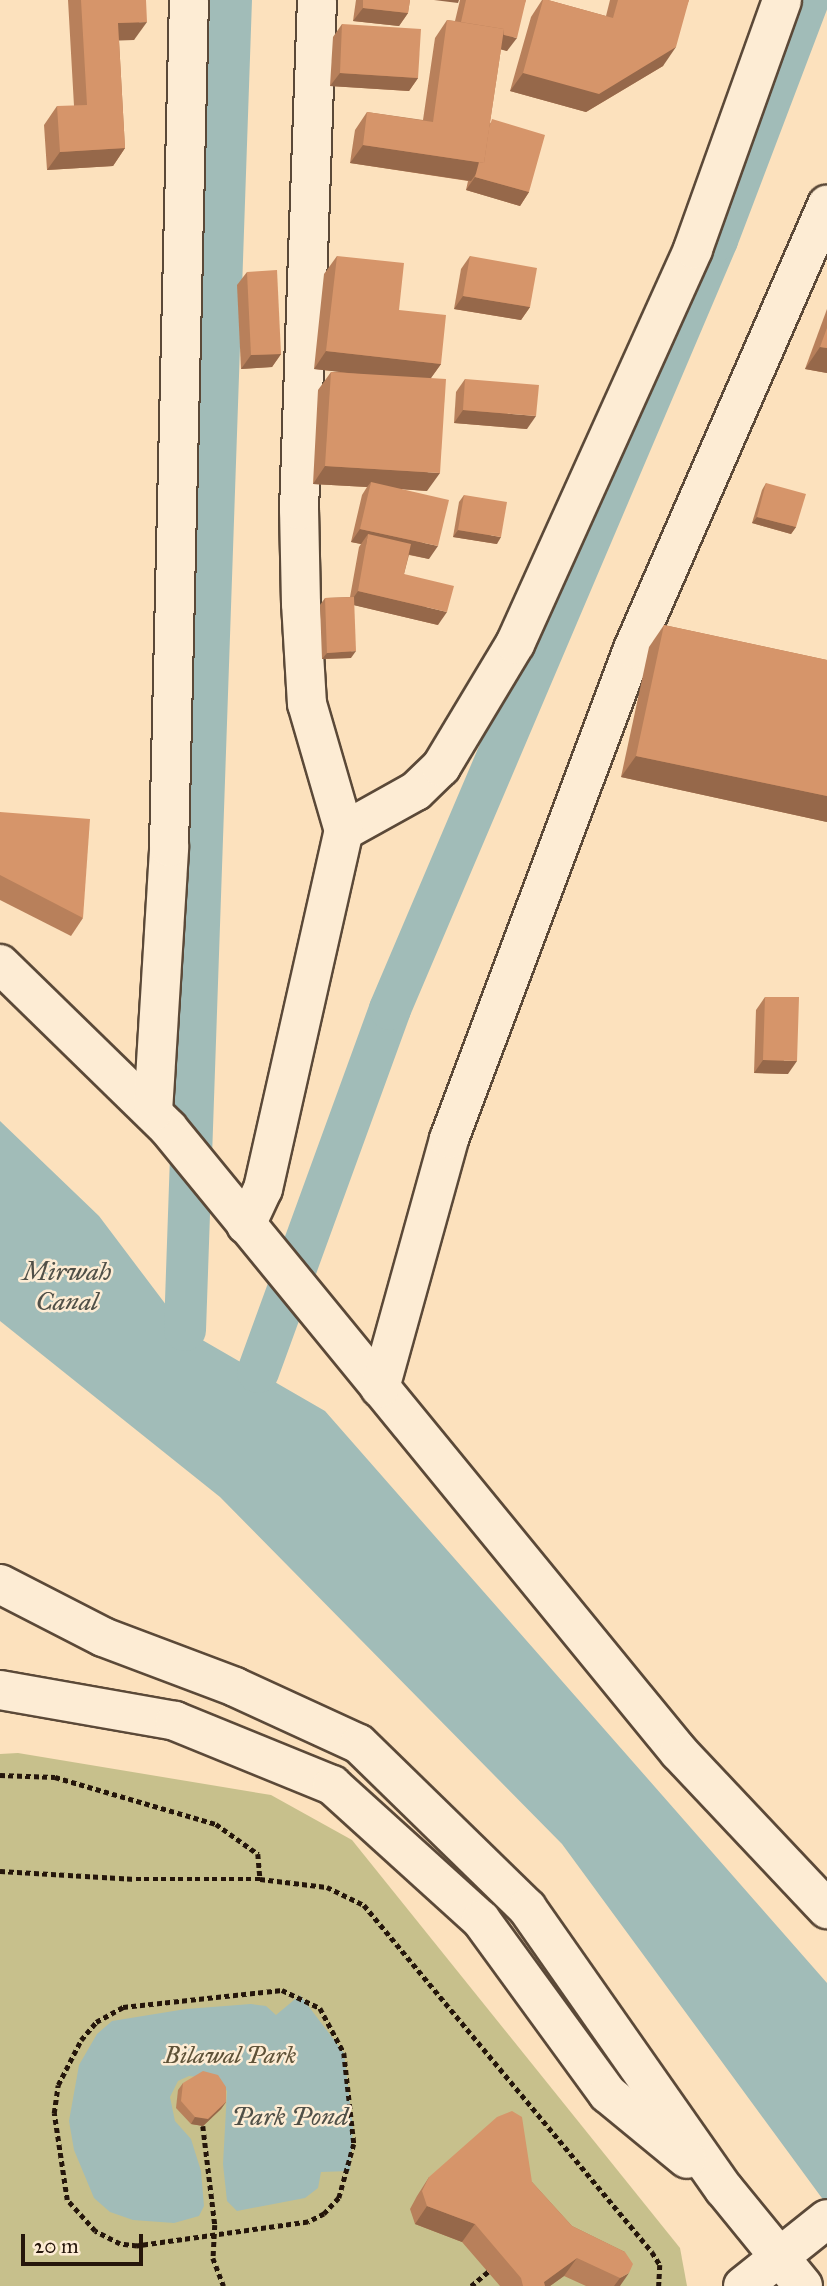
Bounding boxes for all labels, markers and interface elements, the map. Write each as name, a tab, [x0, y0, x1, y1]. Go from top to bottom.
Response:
water label: Mirwah Canal	[22, 1256, 112, 1318]
park label: Bilawal Park	[164, 2042, 296, 2070]
water label: Park Pond	[232, 2101, 348, 2133]
scale bar	[24, 2220, 147, 2264]
text: 20 m	[34, 2233, 79, 2259]

